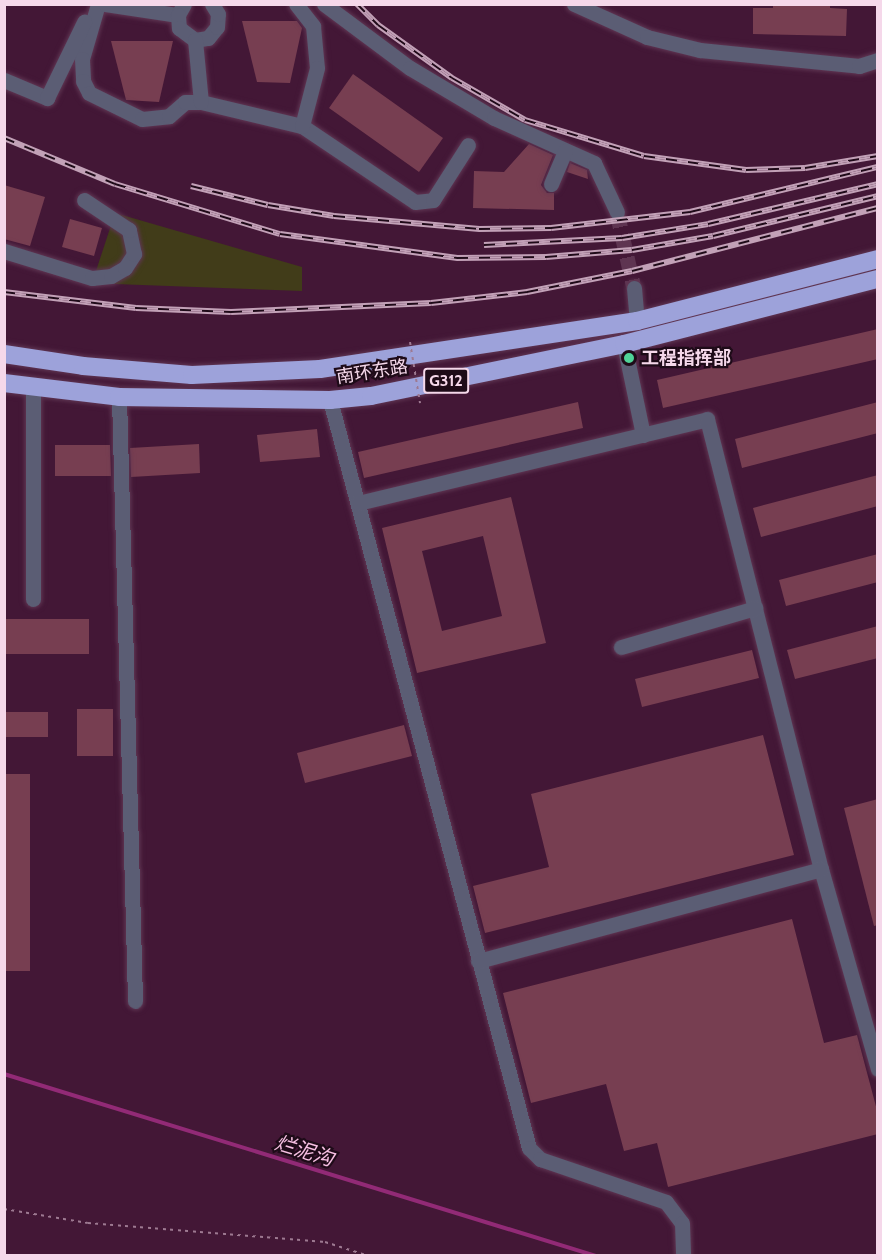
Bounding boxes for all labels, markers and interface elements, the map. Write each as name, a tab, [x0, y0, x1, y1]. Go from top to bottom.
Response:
place label: 工程指挥部	[641, 347, 731, 369]
marker: 工程指挥部	[622, 351, 636, 365]
street label: 南环东路	[335, 356, 409, 388]
road number: G312	[422, 368, 470, 394]
water label: 烂泥沟	[272, 1131, 336, 1171]

